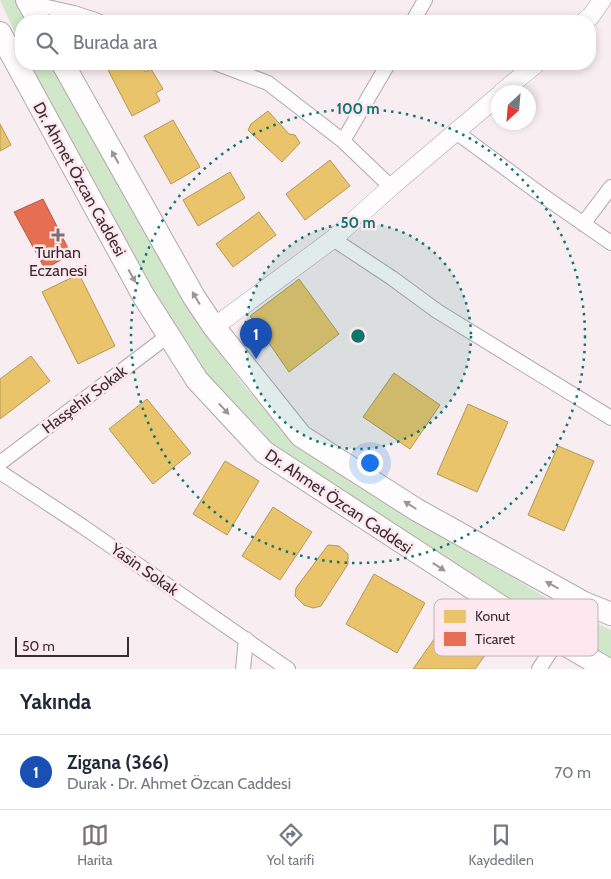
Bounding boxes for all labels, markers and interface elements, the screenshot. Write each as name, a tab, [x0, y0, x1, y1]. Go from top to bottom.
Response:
search box	[15, 15, 596, 70]
icon: search	[33, 29, 61, 57]
text: Burada ara	[73, 31, 157, 54]
north arrow	[491, 85, 536, 130]
street label: Dr. Ahmet Özcan Caddesi	[29, 99, 130, 260]
text: 100 m	[336, 100, 380, 118]
one-way arrow	[111, 150, 120, 164]
text: 50 m	[340, 214, 376, 232]
marker: Turhan Eczanesi	[52, 229, 64, 241]
place label: Turhan Eczanesi	[29, 243, 87, 280]
one-way arrow	[128, 269, 137, 282]
one-way arrow	[191, 292, 200, 305]
pin: 1	[240, 318, 272, 359]
centre of rings	[349, 327, 367, 345]
street label: Hasşehir Sokak	[38, 361, 131, 437]
one-way arrow	[218, 403, 230, 415]
street label: Dr. Ahmet Özcan Caddesi	[262, 445, 416, 558]
your location	[357, 450, 383, 476]
one-way arrow	[403, 500, 417, 510]
street label: Yasin Sokak	[106, 539, 183, 600]
one-way arrow	[432, 562, 445, 571]
one-way arrow	[545, 580, 558, 589]
legend	[434, 599, 598, 656]
text: Konut	[475, 607, 510, 625]
text: Ticaret	[475, 630, 515, 648]
scale bar	[15, 634, 129, 657]
text: 50 m	[22, 637, 55, 655]
text: Yakında	[20, 689, 91, 714]
text: Zigana (366)	[67, 751, 169, 774]
text: 1	[33, 763, 39, 782]
text: 70 m	[554, 763, 591, 782]
text: Durak · Dr. Ahmet Özcan Caddesi	[67, 774, 291, 793]
tab: Harita	[77, 821, 112, 869]
tab: Yol tarifi	[267, 821, 314, 869]
tab: Kaydedilen	[469, 821, 534, 869]

